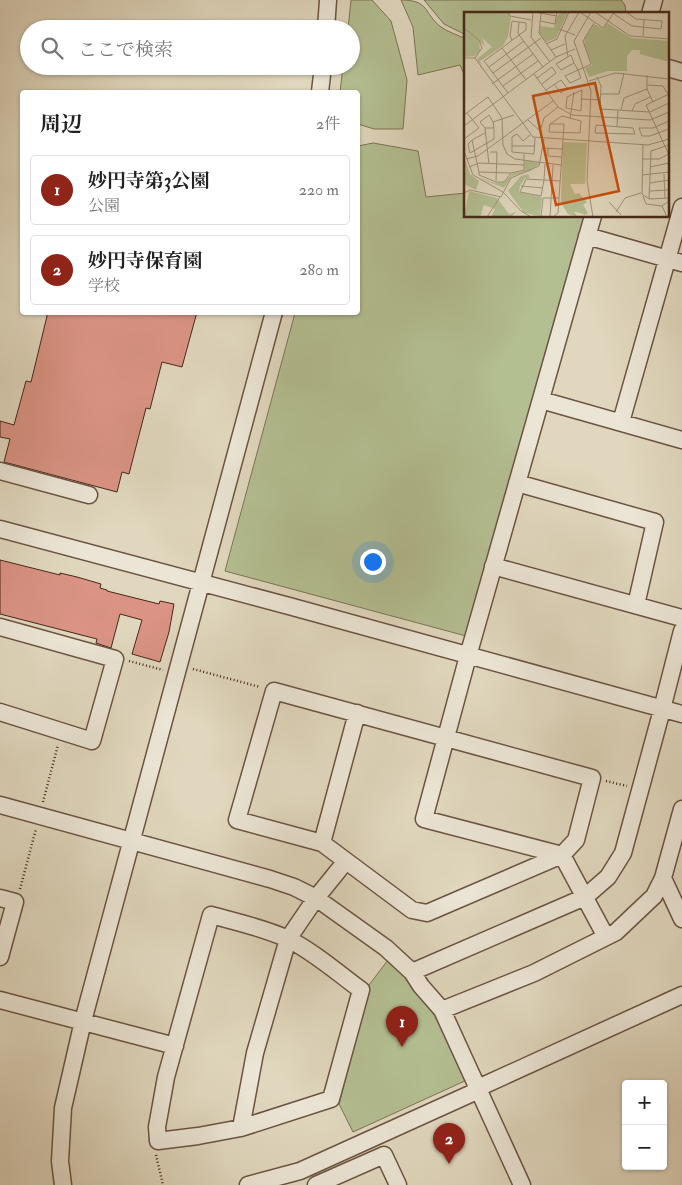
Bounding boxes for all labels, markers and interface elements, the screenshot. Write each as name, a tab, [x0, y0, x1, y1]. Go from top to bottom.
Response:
inset map	[464, 12, 670, 218]
search box	[20, 20, 360, 75]
icon: search	[38, 34, 66, 62]
text: ここで検索	[78, 38, 173, 62]
text: 周辺	[40, 111, 82, 138]
text: 2件	[316, 114, 340, 134]
text: 妙円寺第3公園	[88, 169, 209, 193]
text: 1	[54, 180, 60, 200]
text: 220 m	[299, 180, 339, 200]
text: 公園	[88, 196, 120, 216]
text: 妙円寺保育園	[88, 249, 202, 273]
text: 2	[53, 260, 61, 280]
text: 280 m	[299, 260, 339, 280]
text: 学校	[88, 276, 120, 296]
your location	[360, 549, 386, 575]
pin: 1	[386, 1006, 418, 1047]
map controls	[622, 1080, 667, 1170]
button: +	[622, 1080, 667, 1125]
pin: 2	[433, 1123, 465, 1164]
button: −	[622, 1125, 667, 1170]

